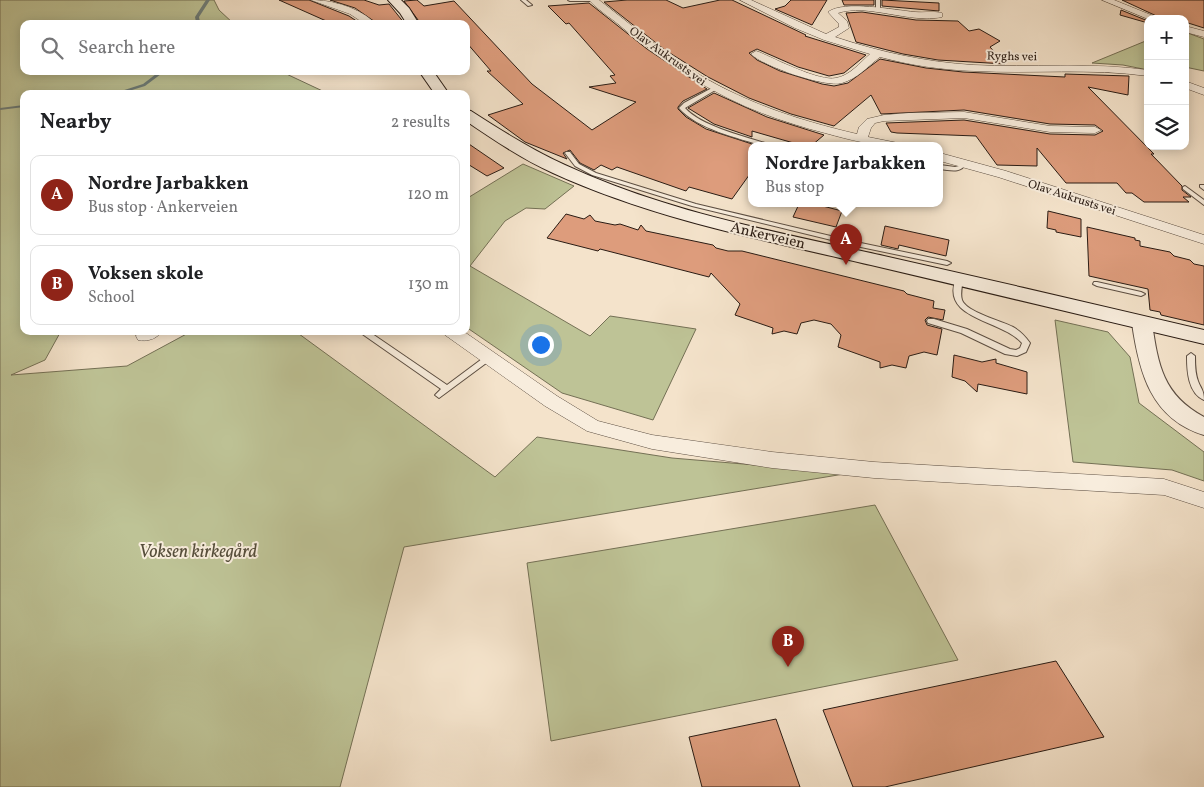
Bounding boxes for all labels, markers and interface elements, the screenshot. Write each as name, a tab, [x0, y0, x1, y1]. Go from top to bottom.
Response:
map controls	[1144, 15, 1189, 150]
button: +	[1144, 15, 1189, 60]
search box	[20, 20, 470, 75]
street label: Olav Aukrusts vei	[626, 23, 710, 90]
icon: search	[38, 34, 66, 62]
text: Search here	[78, 35, 175, 61]
street label: Ryghs vei	[987, 49, 1038, 65]
button: −	[1144, 60, 1189, 105]
button: layers	[1144, 105, 1189, 150]
text: Nearby	[40, 108, 111, 137]
text: 2 results	[391, 112, 450, 134]
popup	[748, 142, 943, 207]
text: Nordre Jarbakken	[765, 151, 926, 177]
text: Nordre Jarbakken	[88, 171, 249, 197]
street label: Olav Aukrusts vei	[1026, 176, 1118, 220]
text: Bus stop	[765, 177, 824, 199]
text: A	[51, 184, 63, 206]
text: 120 m	[407, 184, 449, 206]
text: Bus stop · Ankerveien	[88, 197, 238, 219]
street label: Ankerveien	[728, 218, 807, 255]
pin: A	[830, 224, 862, 265]
text: Voksen skole	[88, 261, 203, 287]
text: B	[52, 274, 62, 296]
text: 130 m	[408, 274, 449, 296]
text: School	[88, 287, 135, 309]
your location	[528, 332, 554, 358]
park label: Voksen kirkegård	[139, 540, 258, 565]
pin: B	[772, 626, 804, 667]

